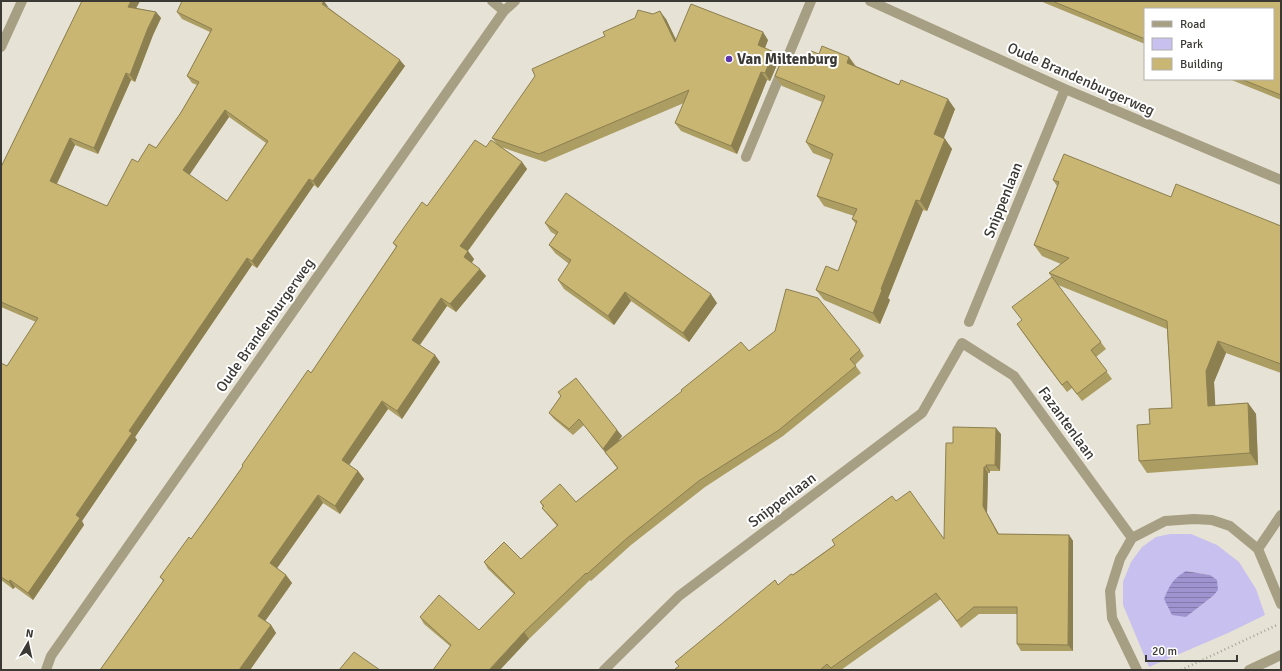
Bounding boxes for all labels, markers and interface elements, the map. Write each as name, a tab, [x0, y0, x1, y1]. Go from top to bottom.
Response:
legend	[1144, 8, 1274, 80]
text: Road	[1180, 17, 1206, 32]
text: Park	[1180, 37, 1203, 52]
street label: Oude Brandenburgerweg	[1005, 38, 1158, 120]
place label: Van Miltenburg	[737, 50, 837, 68]
marker: Van Miltenburg	[724, 54, 734, 64]
text: Building	[1180, 57, 1223, 72]
street label: Snippenlaan	[980, 160, 1026, 240]
street label: Oude Brandenburgerweg	[212, 255, 318, 395]
street label: Fazantenlaan	[1034, 383, 1100, 463]
street label: Snippenlaan	[745, 469, 819, 531]
north arrow	[8, 623, 48, 663]
text: N	[25, 627, 34, 641]
scale bar	[1146, 637, 1237, 663]
text: 20 m	[1152, 644, 1177, 659]

